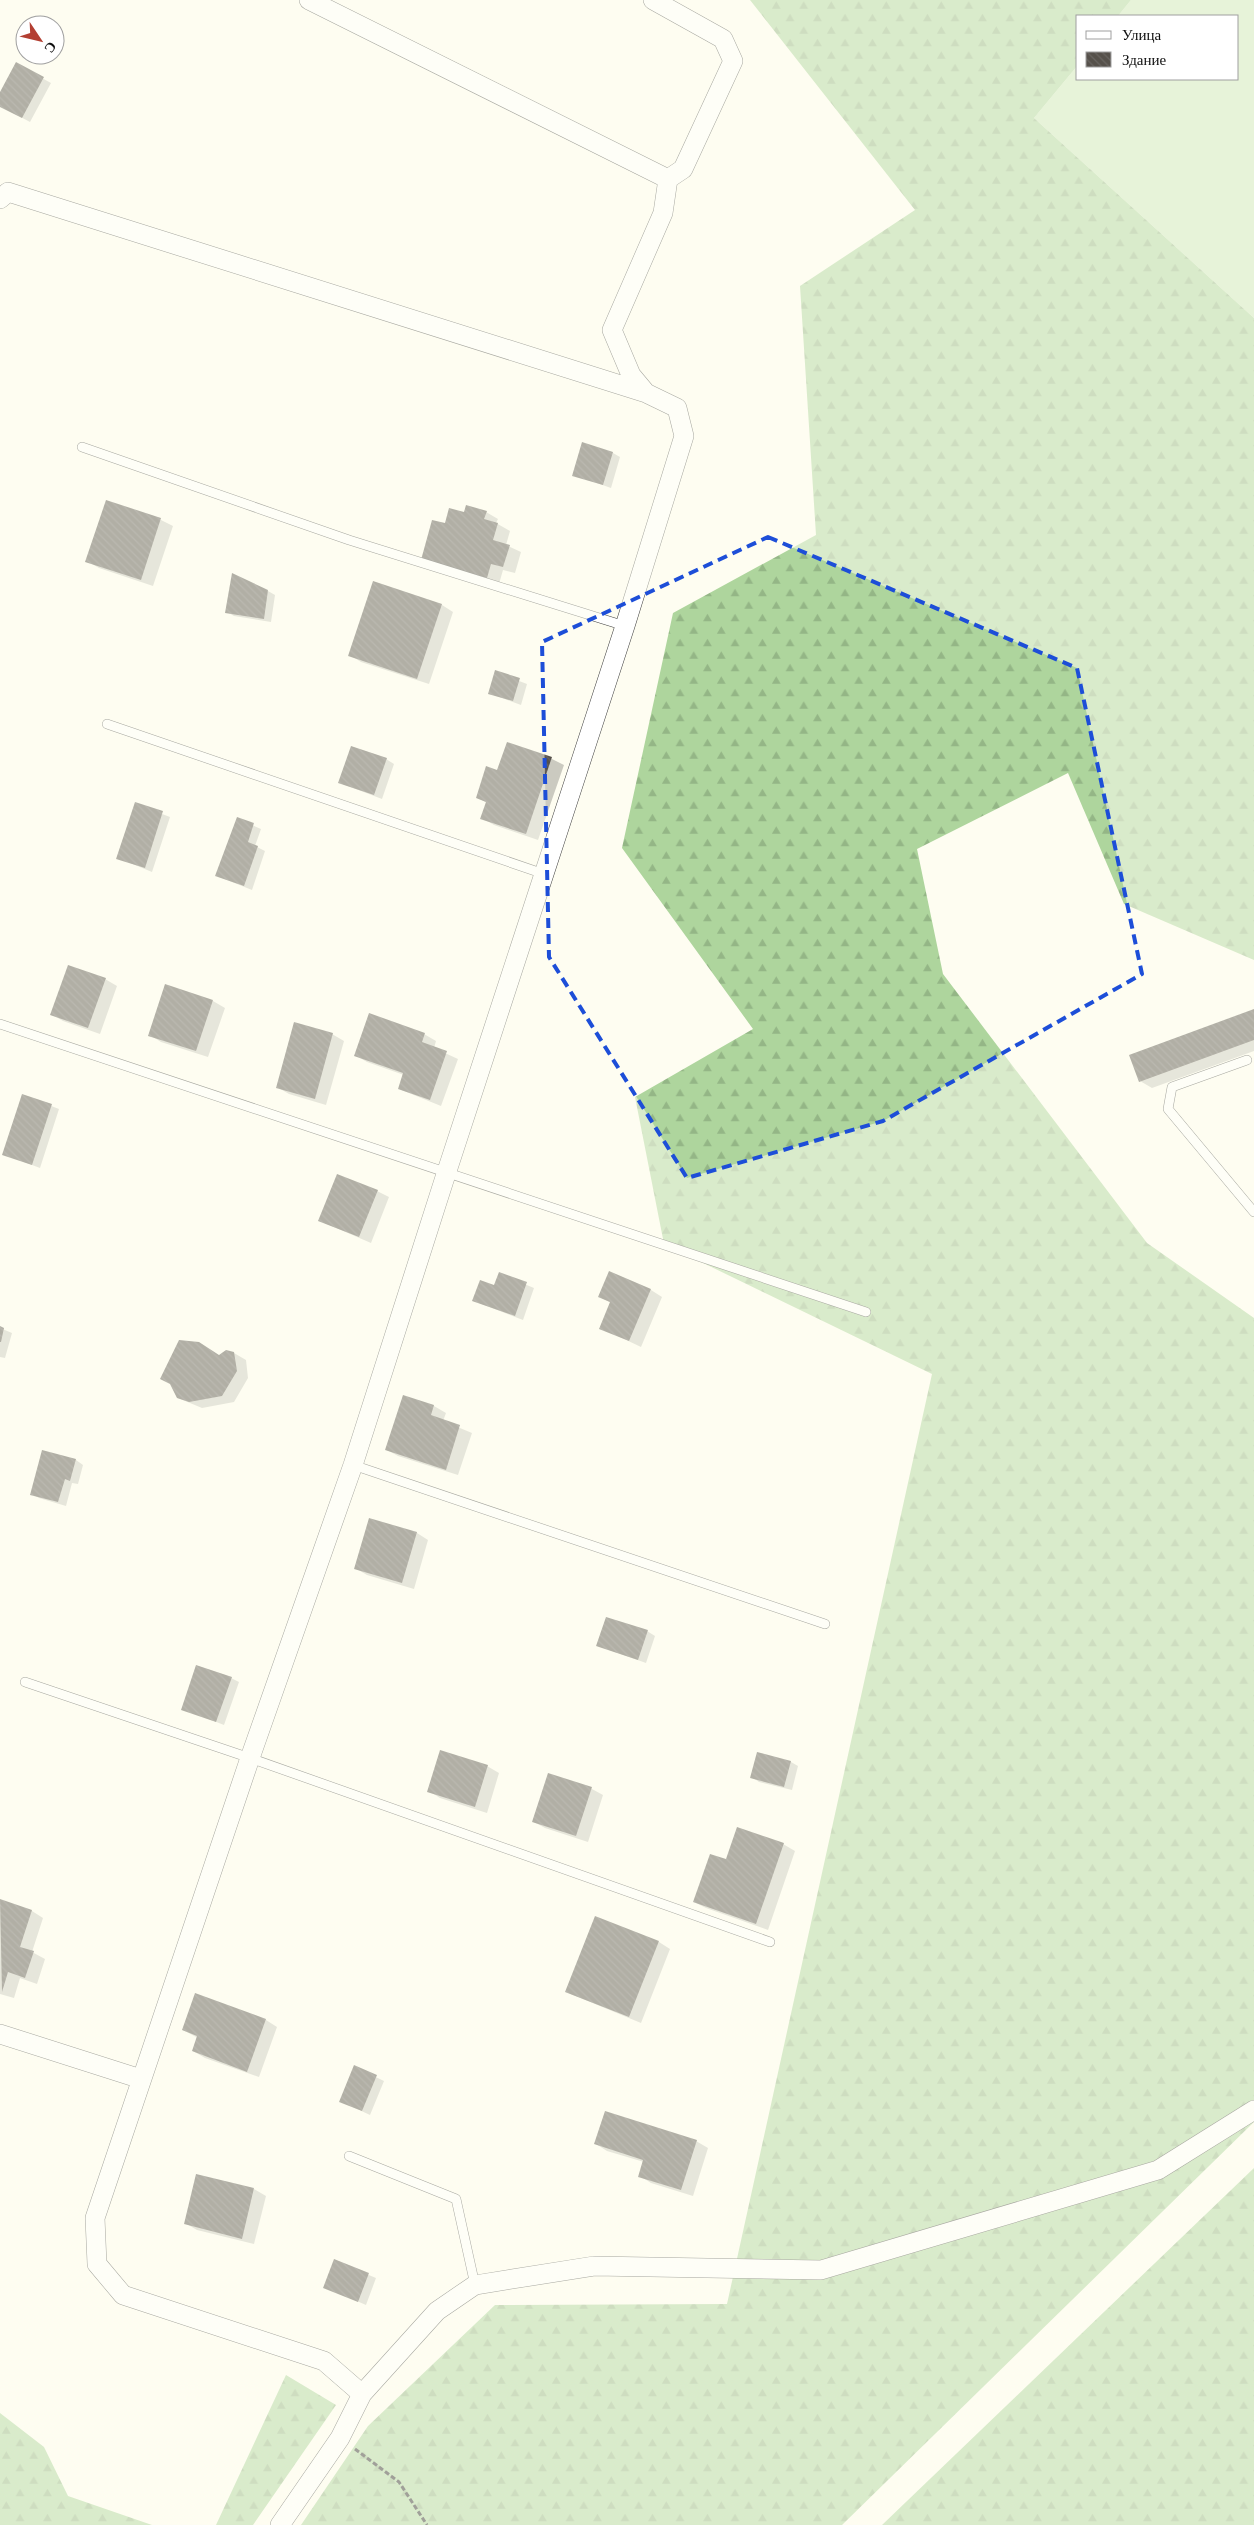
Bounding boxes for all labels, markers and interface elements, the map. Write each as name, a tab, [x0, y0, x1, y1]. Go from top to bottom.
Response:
north arrow	[15, 15, 65, 65]
legend	[1076, 15, 1239, 80]
text: Улица	[1122, 27, 1161, 43]
text: С	[41, 39, 59, 56]
text: Здание	[1122, 52, 1166, 68]

